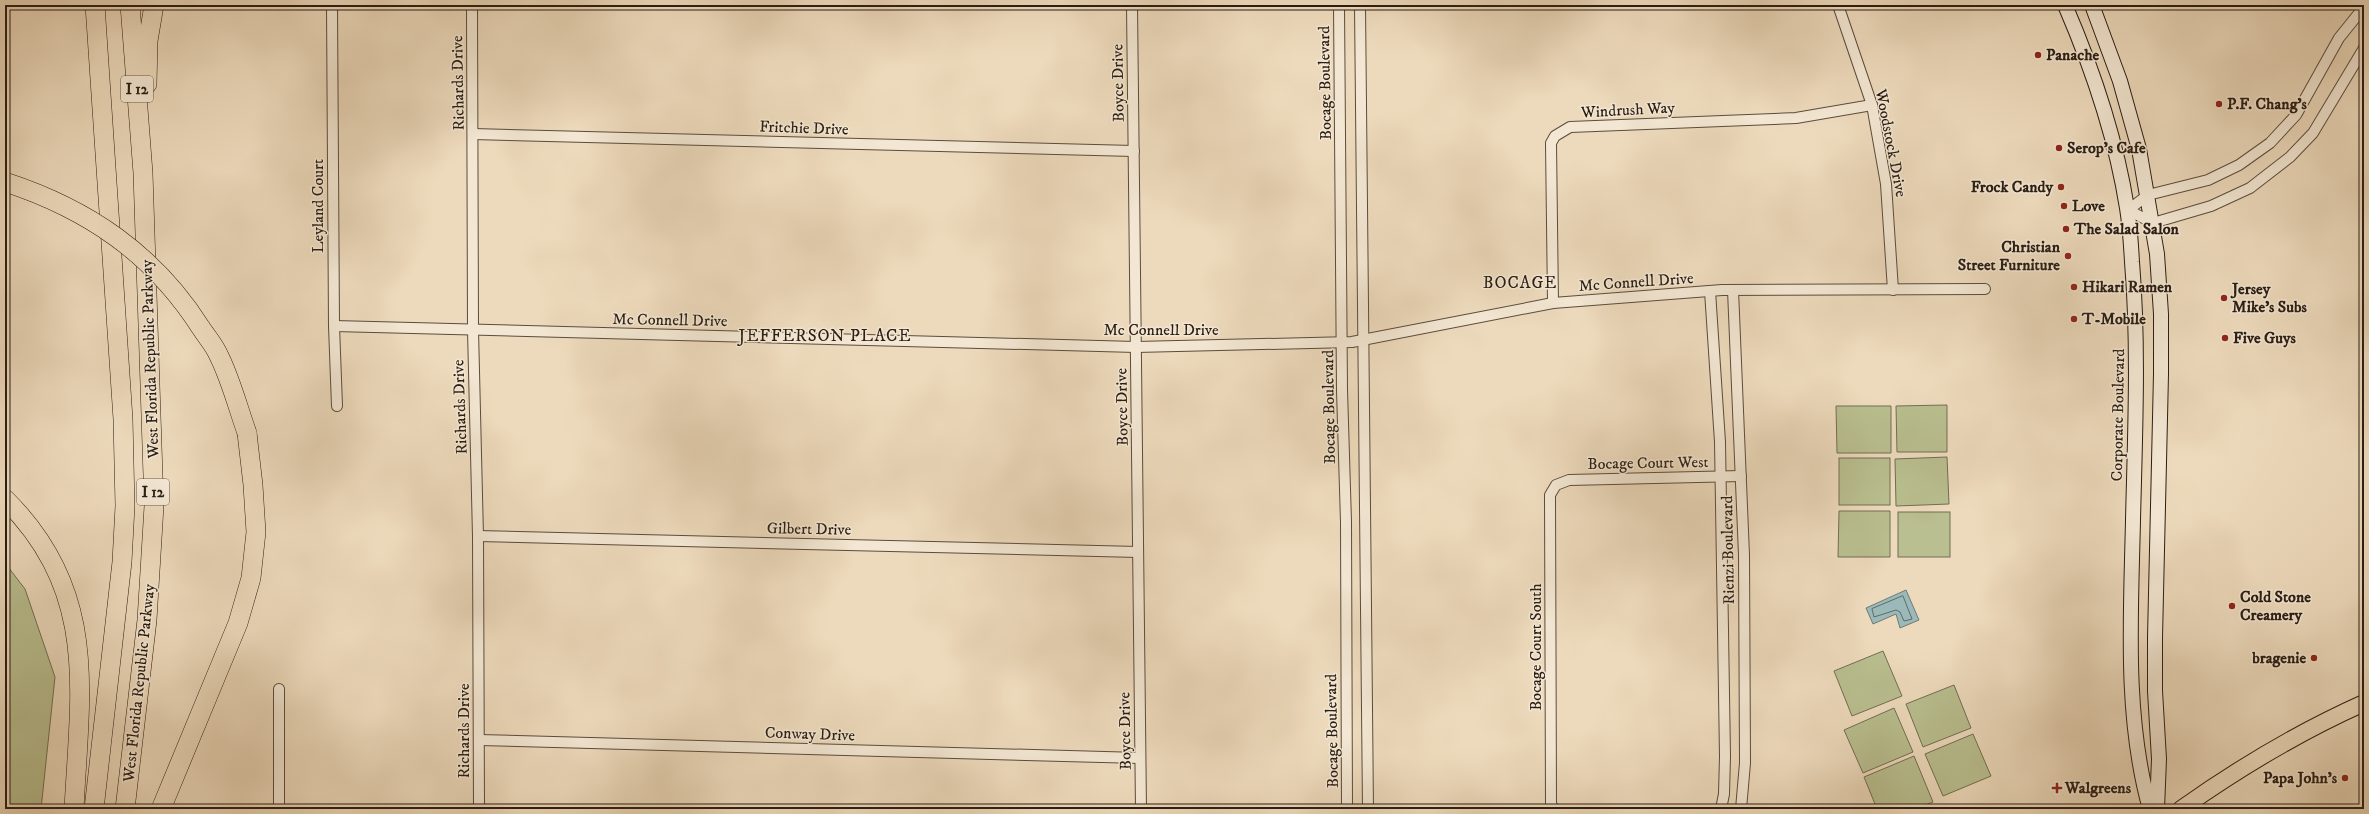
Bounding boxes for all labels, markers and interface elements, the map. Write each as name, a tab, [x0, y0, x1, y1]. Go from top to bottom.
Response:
street label: Bocage Boulevard	[1314, 26, 1336, 140]
street label: Richards Drive	[447, 35, 469, 131]
street label: Boyce Drive	[1107, 43, 1129, 122]
place label: Panache	[2046, 45, 2099, 65]
marker: Panache	[2033, 50, 2043, 60]
road number: I 12	[121, 76, 153, 102]
street label: Woodstock Drive	[1871, 86, 1911, 199]
place label: P.F. Chang's	[2227, 94, 2307, 114]
street label: Windrush Way	[1580, 98, 1676, 122]
marker: P.F. Chang's	[2214, 99, 2224, 109]
street label: Fritchie Drive	[759, 116, 849, 140]
place label: Serop's Cafe	[2067, 138, 2146, 158]
marker: Serop's Cafe	[2054, 143, 2064, 153]
street label: Leyland Court	[308, 159, 328, 253]
place label: Frock Candy	[1971, 177, 2053, 197]
marker: Frock Candy	[2056, 182, 2066, 192]
place label: Love	[2072, 196, 2105, 216]
marker: Love	[2059, 201, 2069, 211]
place label: The Salad Salon	[2073, 219, 2179, 239]
marker: The Salad Salon	[2061, 224, 2071, 234]
place label: Christian Street Furniture	[1958, 237, 2061, 275]
marker: Christian Street Furniture	[2063, 251, 2073, 261]
street label: West Florida Republic Parkway	[137, 259, 164, 460]
street label: Mc Connell Drive	[1578, 268, 1694, 296]
district label: BOCAGE	[1483, 272, 1557, 294]
place label: Hikari Ramen	[2082, 277, 2173, 297]
place label: Jersey Mike's Subs	[2230, 279, 2307, 317]
marker: Hikari Ramen	[2069, 282, 2079, 292]
marker: Jersey Mike's Subs	[2219, 293, 2229, 303]
street label: Mc Connell Drive	[612, 309, 728, 331]
place label: T-Mobile	[2081, 309, 2146, 329]
marker: T-Mobile	[2069, 314, 2079, 324]
street label: Mc Connell Drive	[1103, 320, 1219, 340]
district label: JEFFERSON PLACE	[737, 325, 911, 347]
place label: Five Guys	[2233, 328, 2296, 348]
marker: Five Guys	[2220, 333, 2230, 343]
street label: Corporate Boulevard	[2107, 348, 2129, 482]
street label: Bocage Boulevard	[1318, 350, 1340, 464]
street label: Richards Drive	[448, 359, 472, 455]
street label: Boyce Drive	[1111, 367, 1133, 446]
street label: Bocage Court West	[1587, 452, 1709, 474]
road number: I 12	[137, 479, 169, 505]
street label: Rienzi Boulevard	[1717, 495, 1739, 605]
street label: Gilbert Drive	[767, 518, 852, 540]
street label: West Florida Republic Parkway	[119, 583, 159, 784]
street label: Bocage Court South	[1526, 583, 1546, 711]
place label: Cold Stone Creamery	[2240, 587, 2311, 625]
marker: Cold Stone Creamery	[2227, 601, 2237, 611]
place label: bragenie	[2251, 648, 2306, 668]
marker: bragenie	[2309, 653, 2319, 663]
street label: Bocage Boulevard	[1321, 674, 1343, 788]
street label: Richards Drive	[454, 683, 474, 779]
street label: Boyce Drive	[1114, 691, 1136, 770]
street label: Conway Drive	[765, 722, 856, 746]
place label: Papa John's	[2263, 768, 2338, 788]
marker: Papa John's	[2340, 773, 2350, 783]
place label: Walgreens	[2064, 778, 2132, 798]
marker: Walgreens	[2052, 783, 2062, 793]

